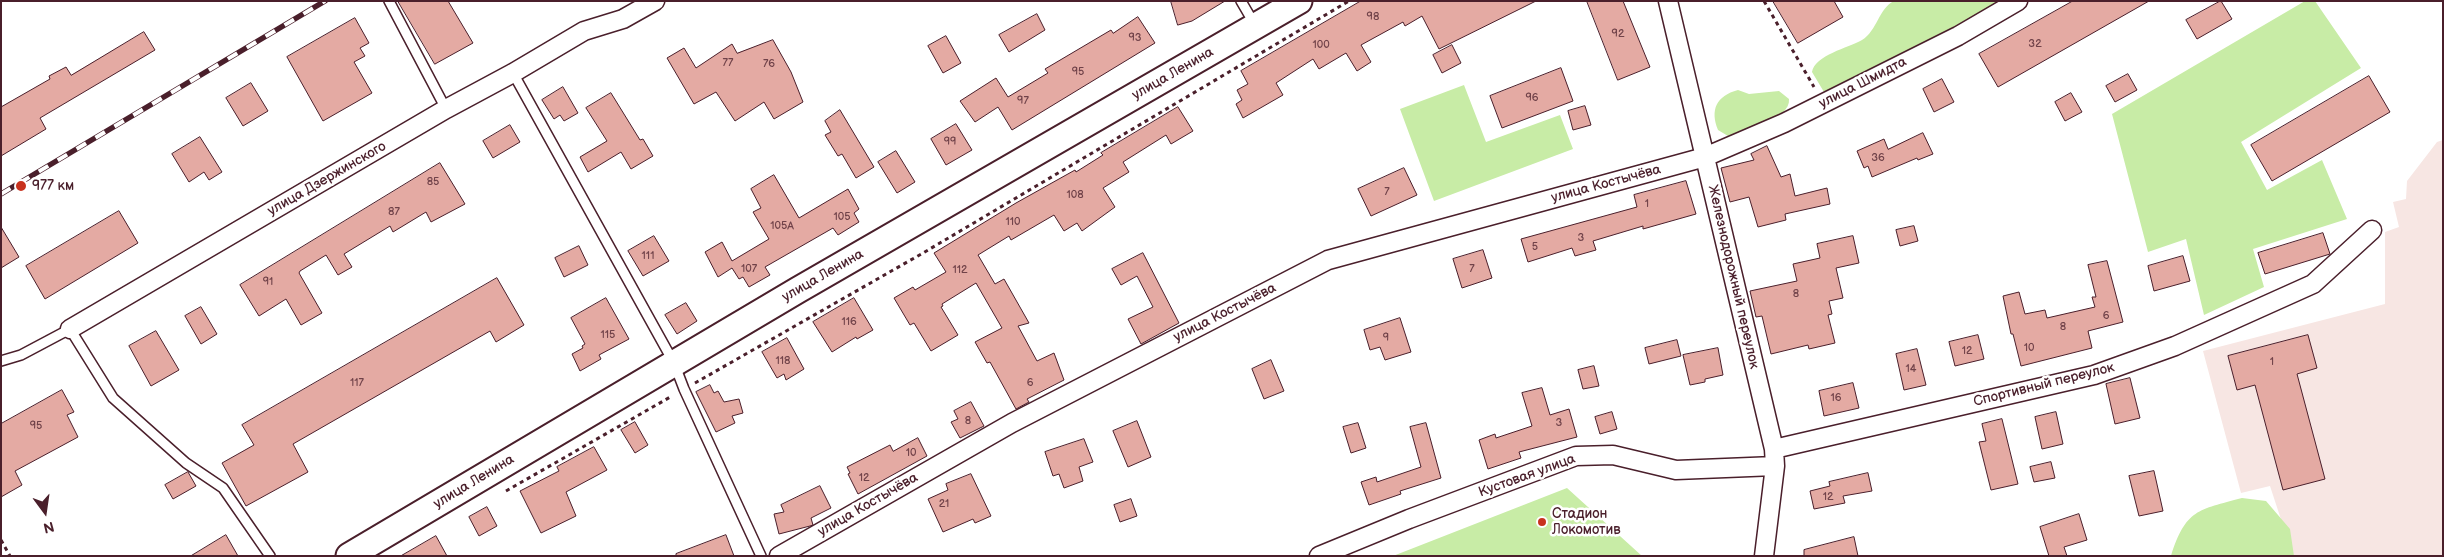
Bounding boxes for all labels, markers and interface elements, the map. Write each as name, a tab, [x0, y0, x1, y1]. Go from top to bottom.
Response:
house number: 98	[1367, 10, 1379, 24]
house number: 92	[1612, 27, 1624, 41]
house number: 93	[1128, 31, 1142, 45]
house number: 32	[2028, 37, 2042, 51]
house number: 100	[1312, 38, 1330, 52]
street label: улица Ленина	[1129, 44, 1217, 104]
street label: улица Шмидта	[1816, 54, 1910, 112]
house number: 77	[723, 56, 733, 70]
house number: 76	[763, 57, 775, 71]
house number: 95	[1072, 65, 1084, 79]
house number: 96	[1525, 91, 1539, 105]
house number: 97	[1017, 94, 1029, 108]
house number: 99	[944, 135, 956, 149]
street label: улица Дзержинского	[265, 138, 389, 220]
house number: 36	[1871, 151, 1885, 165]
street label: улица Костычёва	[1549, 161, 1663, 207]
house number: 85	[427, 175, 439, 189]
place label: 977 км	[32, 178, 74, 194]
marker: 977 км	[14, 179, 28, 193]
street label: Железнодорожный переулок	[1704, 183, 1762, 371]
house number: 7	[1384, 185, 1390, 199]
house number: 108	[1066, 188, 1084, 202]
house number: 1	[1645, 197, 1649, 211]
house number: 87	[388, 205, 400, 219]
house number: 105	[833, 210, 851, 224]
house number: 110	[1006, 215, 1020, 229]
house number: 105А	[770, 219, 794, 233]
house number: 3	[1578, 231, 1584, 245]
house number: 5	[1532, 240, 1538, 254]
street label: улица Ленина	[779, 246, 867, 306]
house number: 111	[642, 249, 654, 263]
house number: 107	[741, 262, 757, 276]
house number: 7	[1469, 262, 1475, 276]
house number: 112	[952, 263, 968, 277]
house number: 91	[263, 275, 273, 289]
street label: улица Костычёва	[1171, 280, 1279, 346]
house number: 8	[1793, 287, 1799, 301]
house number: 6	[2103, 309, 2109, 323]
house number: 116	[841, 315, 857, 329]
house number: 8	[2060, 320, 2066, 334]
house number: 115	[601, 328, 615, 342]
house number: 9	[1383, 331, 1389, 345]
house number: 10	[2024, 341, 2034, 355]
house number: 12	[1962, 344, 1972, 358]
house number: 118	[776, 354, 790, 368]
house number: 1	[2270, 355, 2274, 369]
street label: Спортивный переулок	[1972, 359, 2116, 411]
house number: 14	[1906, 362, 1916, 376]
house number: 117	[350, 376, 364, 390]
house number: 6	[1027, 376, 1033, 390]
house number: 16	[1831, 391, 1841, 405]
house number: 8	[965, 414, 971, 428]
house number: 3	[1556, 416, 1562, 430]
house number: 95	[30, 419, 42, 433]
house number: 10	[906, 446, 916, 460]
street label: улица Ленина	[431, 451, 517, 513]
street label: Кустовая улица	[1476, 451, 1578, 501]
street label: улица Костычёва	[815, 470, 921, 540]
house number: 12	[859, 471, 869, 485]
north arrow	[20, 487, 70, 537]
house number: 12	[1823, 490, 1833, 504]
house number: 21	[939, 497, 949, 511]
place label: Стадион Локомотив	[1552, 506, 1621, 538]
marker: Стадион Локомотив	[1536, 516, 1548, 528]
text: N	[42, 518, 56, 537]

